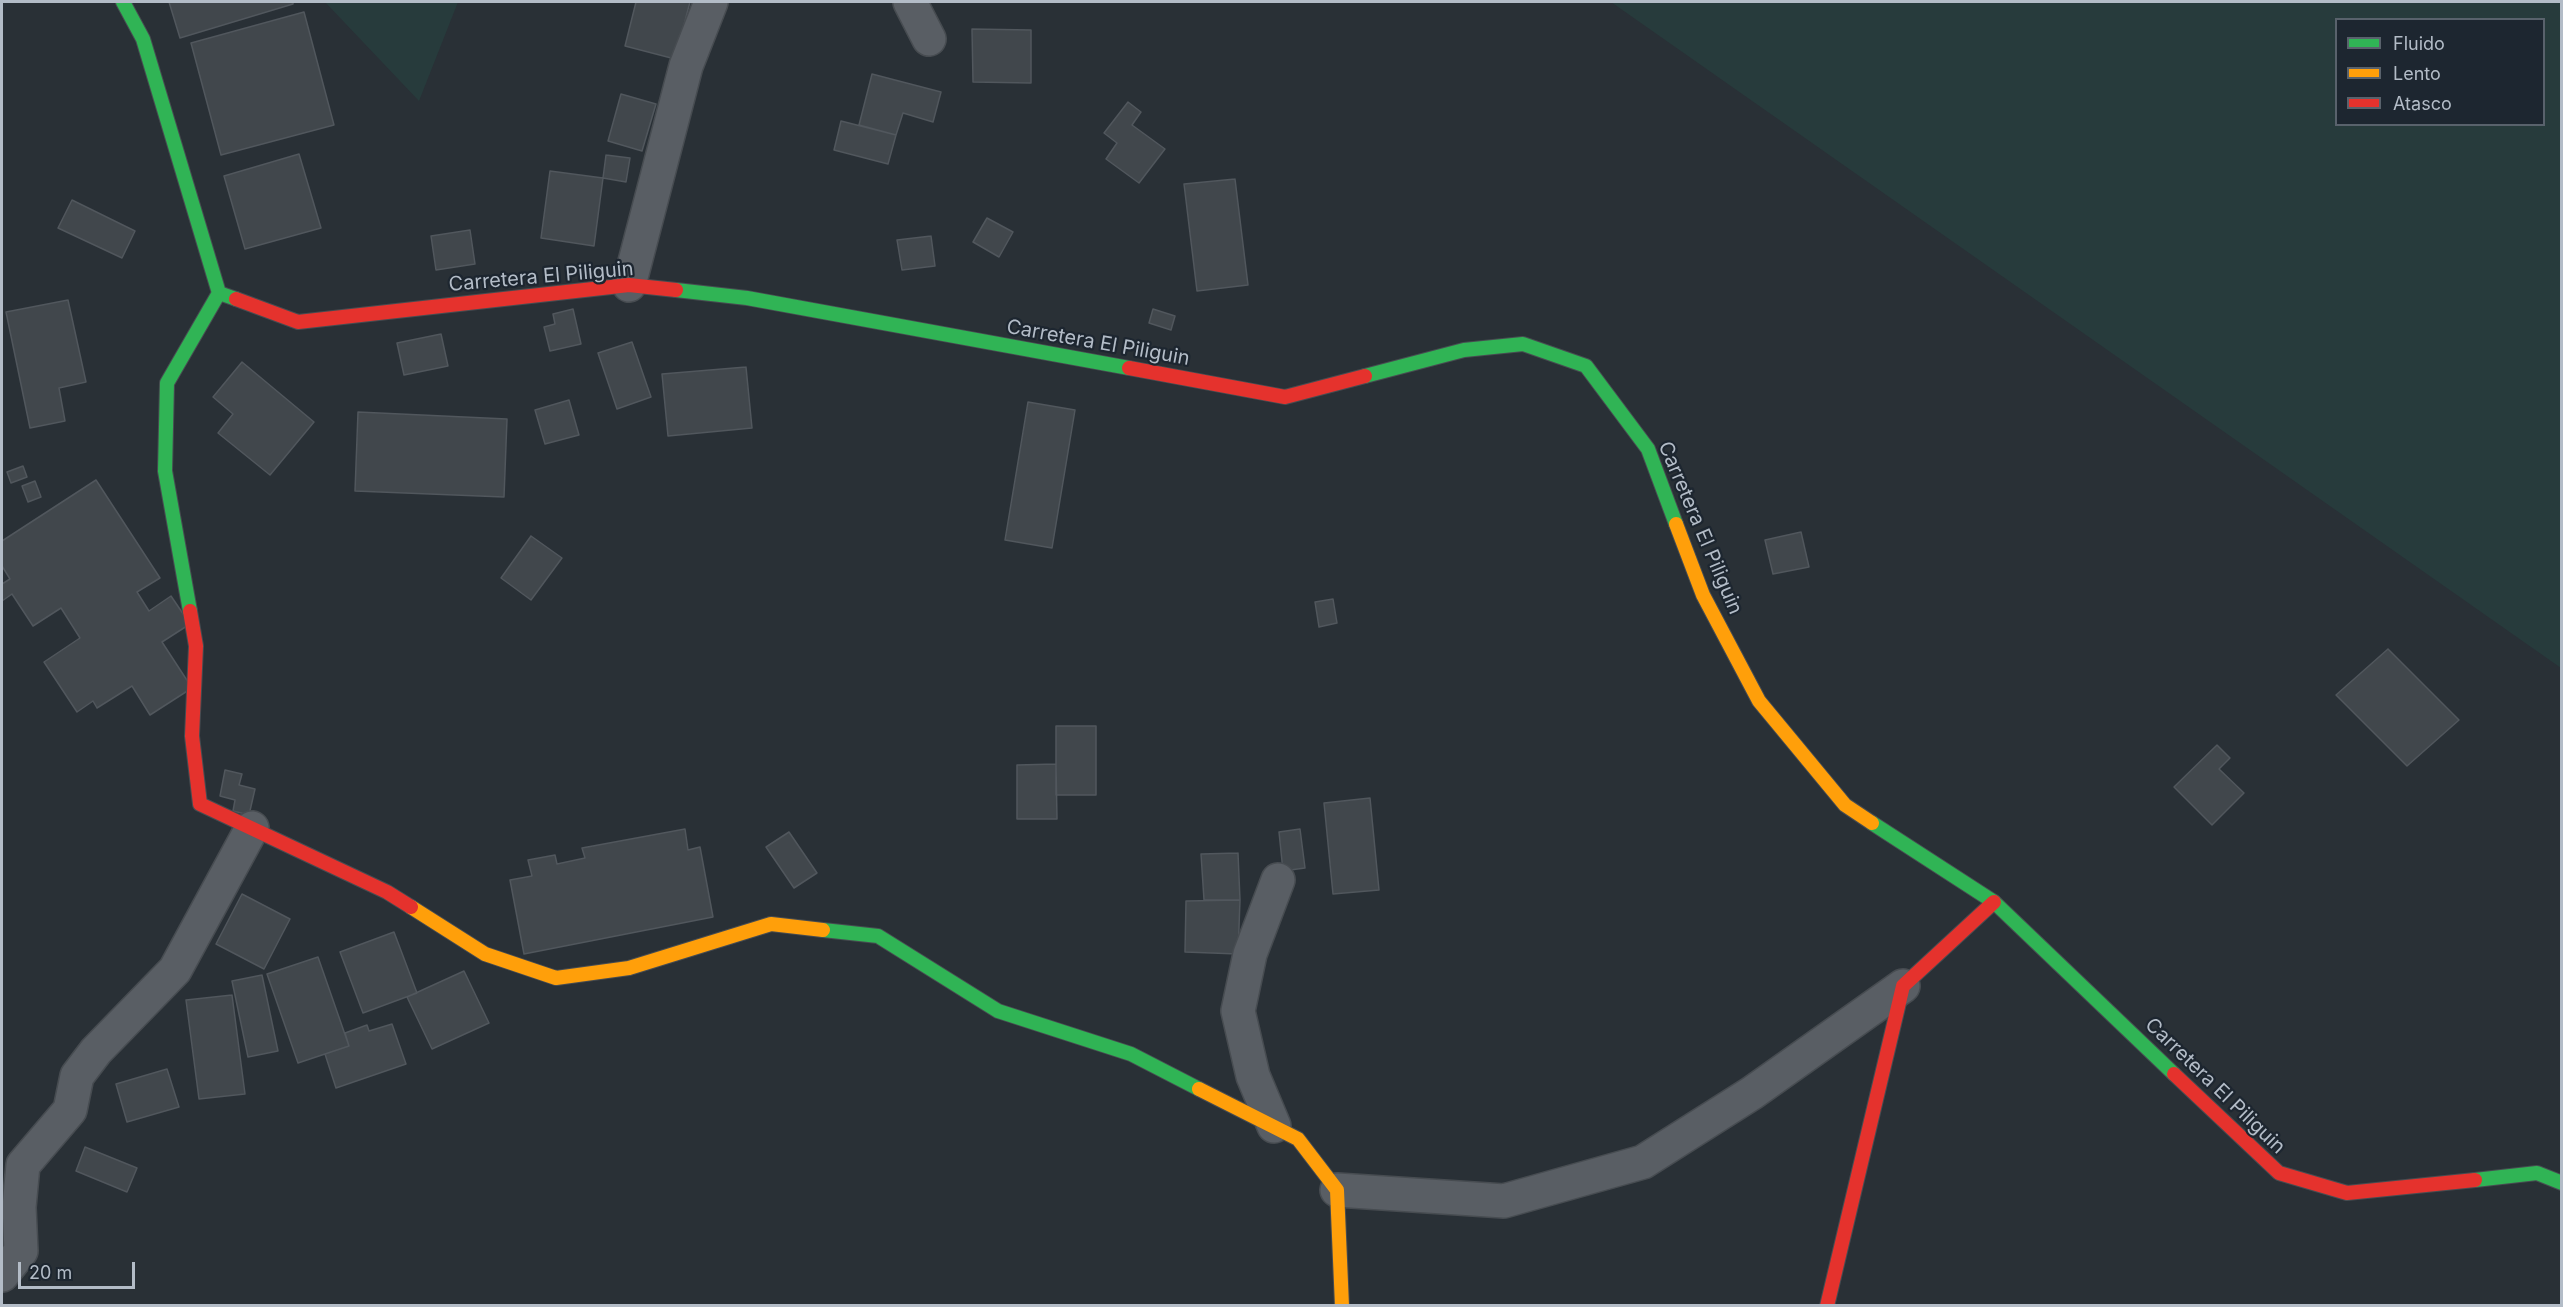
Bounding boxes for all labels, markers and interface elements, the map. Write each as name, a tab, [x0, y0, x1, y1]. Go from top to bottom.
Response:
legend	[2335, 18, 2545, 126]
text: Fluido	[2393, 33, 2445, 54]
text: Lento	[2393, 63, 2441, 84]
text: Atasco	[2393, 93, 2452, 114]
street label: Carretera El Piliguin	[448, 257, 634, 297]
street label: Carretera El Piliguin	[1005, 315, 1191, 371]
street label: Carretera El Piliguin	[1653, 438, 1747, 618]
street label: Carretera El Piliguin	[2140, 1013, 2290, 1159]
scale bar	[21, 1250, 138, 1288]
text: 20 m	[29, 1262, 72, 1283]

